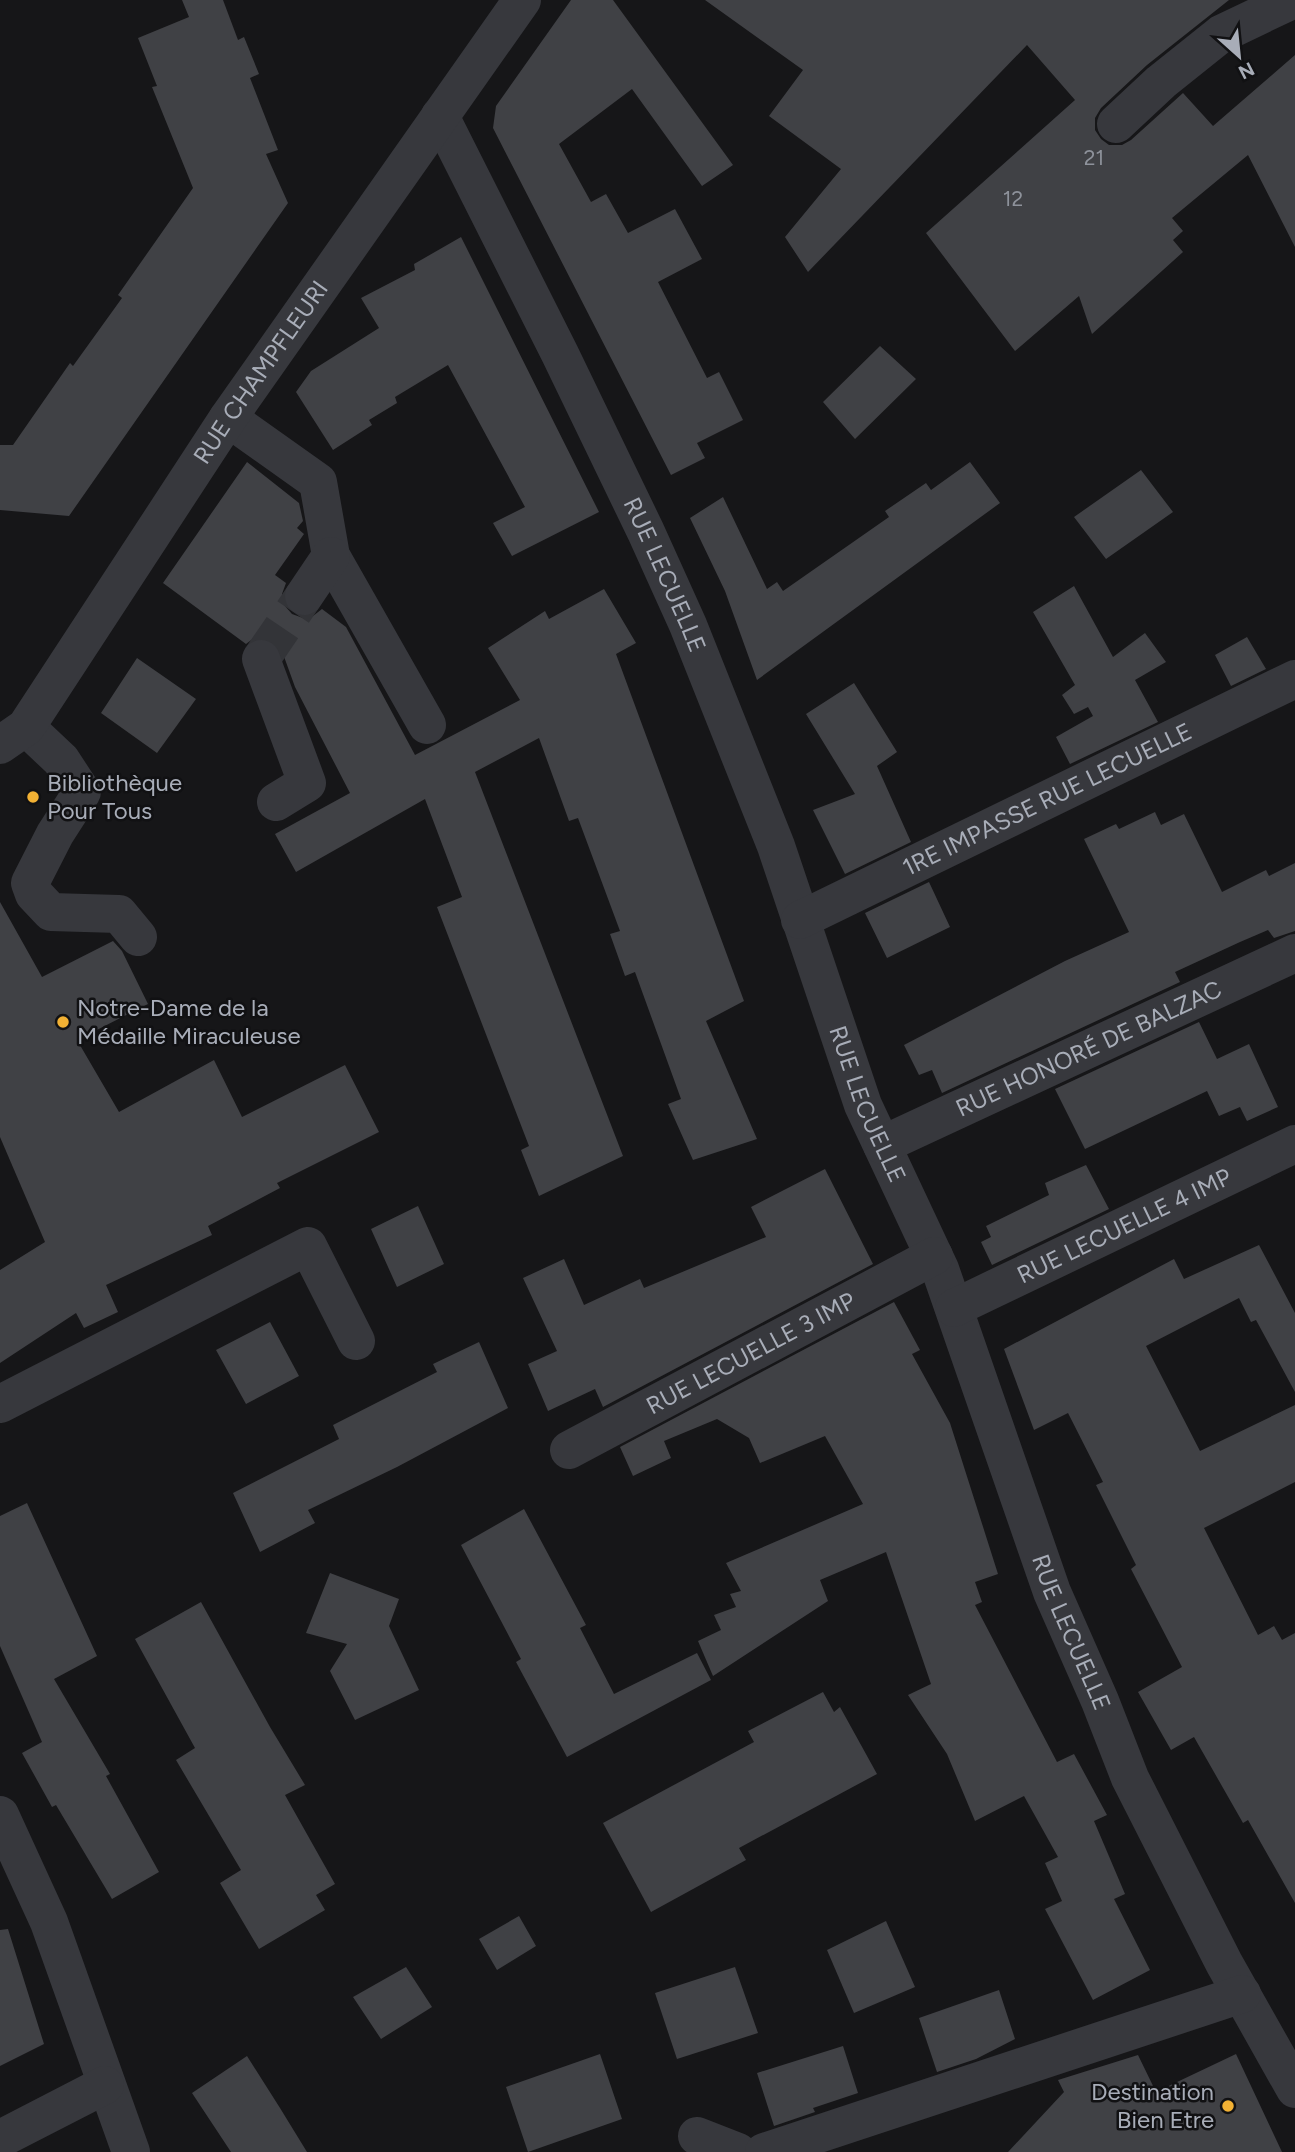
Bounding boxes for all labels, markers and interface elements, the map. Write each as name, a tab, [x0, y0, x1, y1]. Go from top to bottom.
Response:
north arrow	[1204, 21, 1274, 91]
text: N	[1235, 57, 1258, 84]
house number: 21	[1084, 145, 1104, 170]
house number: 12	[1003, 186, 1023, 211]
street label: RUE CHAMPFLEURI	[187, 275, 334, 469]
street label: RUE LECUELLE	[618, 493, 712, 656]
street label: 1RE IMPASSE RUE LECUELLE	[898, 716, 1196, 882]
place label: Bibliothèque Pour Tous	[47, 768, 182, 825]
marker: Bibliothèque Pour Tous	[25, 789, 41, 805]
street label: RUE HONORÉ DE BALZAC	[951, 974, 1226, 1123]
place label: Notre-Dame de la Médaille Miraculeuse	[77, 993, 301, 1050]
marker: Notre-Dame de la Médaille Miraculeuse	[55, 1014, 71, 1030]
street label: RUE LECUELLE	[823, 1022, 912, 1187]
street label: RUE LECUELLE 4 IMP	[1012, 1162, 1236, 1289]
street label: RUE LECUELLE 3 IMP	[641, 1286, 860, 1420]
street label: RUE LECUELLE	[1026, 1551, 1117, 1714]
place label: Destination Bien Etre	[1091, 2077, 1214, 2134]
marker: Destination Bien Etre	[1220, 2098, 1236, 2114]

